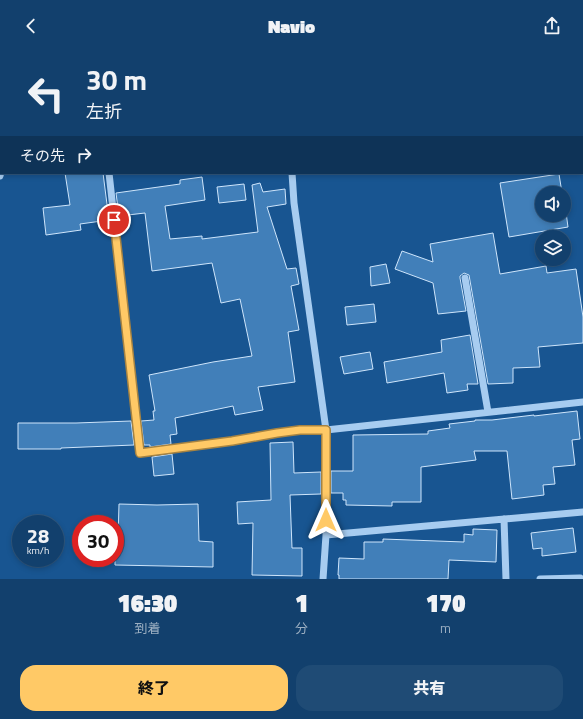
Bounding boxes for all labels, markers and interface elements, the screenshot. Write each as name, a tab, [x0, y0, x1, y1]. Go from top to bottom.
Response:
text: Navio	[268, 13, 315, 40]
icon: back	[20, 15, 42, 37]
icon: share	[541, 15, 563, 37]
text: 30 m	[86, 58, 147, 101]
icon: left	[20, 68, 72, 120]
text: 左折	[86, 98, 122, 125]
text: その先	[20, 144, 65, 167]
icon: right	[73, 144, 95, 166]
map controls	[535, 186, 571, 266]
button: sound	[535, 186, 571, 222]
pin	[97, 203, 131, 237]
icon: arrive	[103, 209, 125, 231]
button: layers	[535, 230, 571, 266]
position arrow	[305, 499, 347, 541]
speed limit sign: 30	[72, 515, 124, 567]
text: 28	[27, 520, 49, 551]
text: km/h	[27, 543, 49, 558]
text: 16:30	[118, 585, 177, 621]
text: 1	[295, 585, 308, 621]
text: 170	[426, 585, 465, 621]
text: 到着	[134, 618, 160, 638]
text: 分	[295, 618, 308, 638]
text: m	[440, 618, 451, 638]
button: 終了	[20, 665, 288, 711]
button: 共有	[296, 665, 563, 711]

